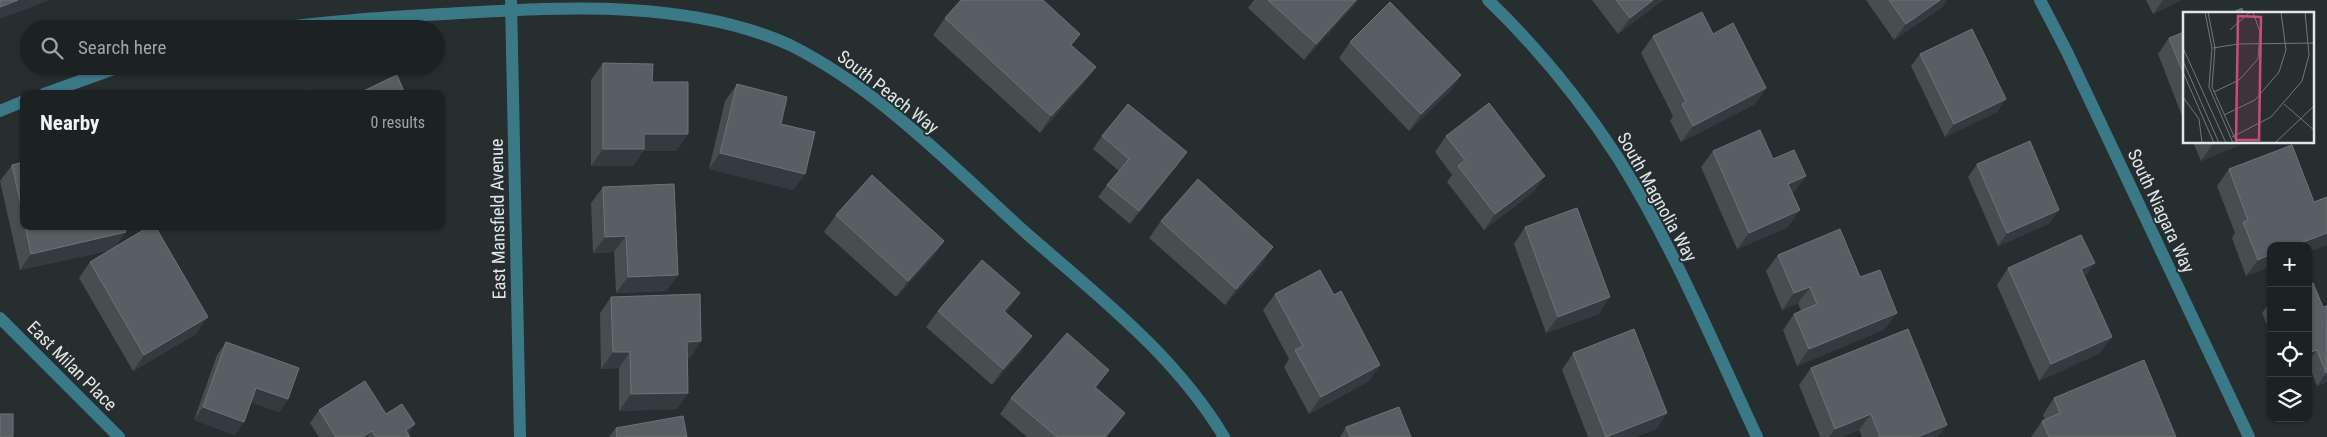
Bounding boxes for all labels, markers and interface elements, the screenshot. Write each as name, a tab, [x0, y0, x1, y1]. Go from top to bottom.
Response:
inset map	[2183, 12, 2314, 144]
search box	[20, 20, 445, 75]
icon: search	[38, 34, 66, 62]
text: Search here	[78, 36, 166, 59]
street label: South Peach Way	[834, 46, 944, 138]
text: Nearby	[40, 111, 99, 135]
text: 0 results	[370, 113, 425, 132]
street label: South Magnolia Way	[1613, 128, 1702, 265]
street label: East Mansfield Avenue	[486, 139, 509, 300]
street label: South Niagara Way	[2124, 146, 2199, 276]
map controls	[2267, 242, 2312, 422]
button: +	[2267, 242, 2312, 287]
button: −	[2267, 287, 2312, 332]
street label: East Milan Place	[23, 316, 122, 415]
button: locate	[2267, 332, 2312, 377]
button: layers	[2267, 377, 2312, 422]

